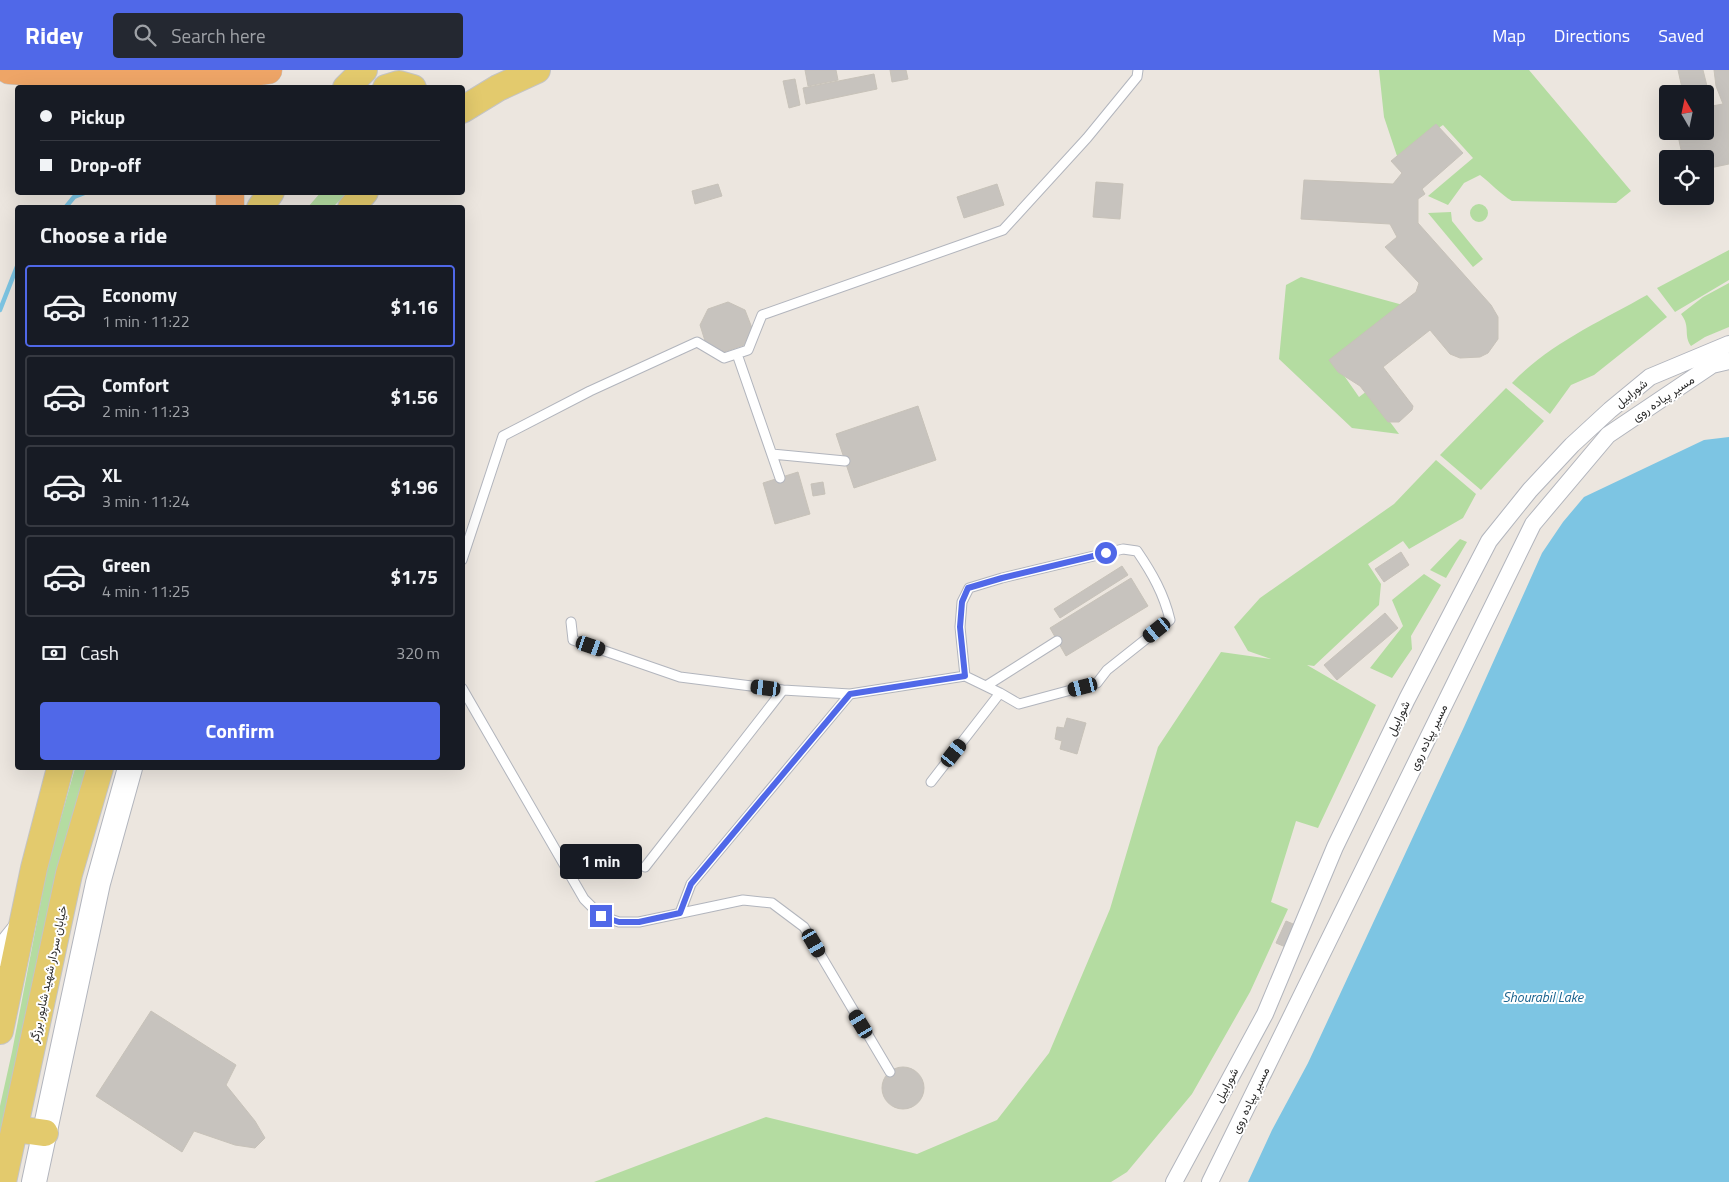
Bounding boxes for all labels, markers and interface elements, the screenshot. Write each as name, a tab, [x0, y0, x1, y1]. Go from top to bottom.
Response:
search box	[113, 13, 463, 58]
text: Ridey	[25, 17, 83, 53]
icon: search	[131, 21, 159, 49]
text: Search here	[171, 21, 266, 50]
text: Map	[1492, 22, 1526, 49]
text: Directions	[1554, 22, 1630, 49]
text: Saved	[1658, 22, 1704, 49]
north arrow	[1659, 85, 1714, 140]
map controls	[1659, 85, 1714, 205]
text: Pickup	[70, 102, 125, 131]
text: Drop-off	[70, 150, 141, 179]
button: locate	[1659, 150, 1714, 205]
text: Choose a ride	[40, 218, 167, 252]
text: Economy	[102, 280, 177, 309]
icon: car	[42, 284, 87, 329]
text: $1.16	[391, 292, 438, 321]
text: 1 min · 11:22	[102, 309, 190, 333]
text: Comfort	[102, 370, 169, 399]
street label: مسیر پیاده روی	[1628, 370, 1698, 426]
icon: car	[42, 374, 87, 419]
street label: شورابیل	[1611, 374, 1651, 412]
text: $1.56	[391, 382, 438, 411]
text: 2 min · 11:23	[102, 399, 190, 423]
text: XL	[102, 460, 122, 489]
icon: car	[42, 464, 87, 509]
text: $1.96	[391, 472, 438, 501]
text: 3 min · 11:24	[102, 489, 190, 513]
route start	[1095, 542, 1117, 564]
text: Green	[102, 550, 151, 579]
icon: car	[42, 554, 87, 599]
text: $1.75	[391, 562, 438, 591]
text: 4 min · 11:25	[102, 579, 190, 603]
car	[1140, 615, 1173, 645]
car	[574, 634, 607, 658]
text: Cash	[80, 638, 119, 667]
icon: cash	[40, 639, 68, 667]
text: 320 m	[396, 641, 440, 665]
car	[1066, 676, 1099, 698]
car	[750, 679, 781, 697]
street label: شورابیل	[1381, 697, 1415, 739]
street label: مسیر پیاده روی	[1404, 701, 1452, 773]
button: Confirm	[40, 702, 440, 760]
car	[938, 737, 969, 769]
callout: 1 min	[560, 844, 642, 878]
text: 1 min	[582, 849, 620, 873]
street label: خیابان سردار شهید شاپور برزگر	[24, 903, 72, 1046]
route end	[590, 905, 612, 927]
car	[800, 926, 827, 960]
water label: Shourabil Lake	[1503, 986, 1585, 1007]
car	[846, 1007, 875, 1041]
street label: شورابیل	[1209, 1064, 1243, 1106]
street label: مسیر پیاده روی	[1226, 1064, 1274, 1136]

